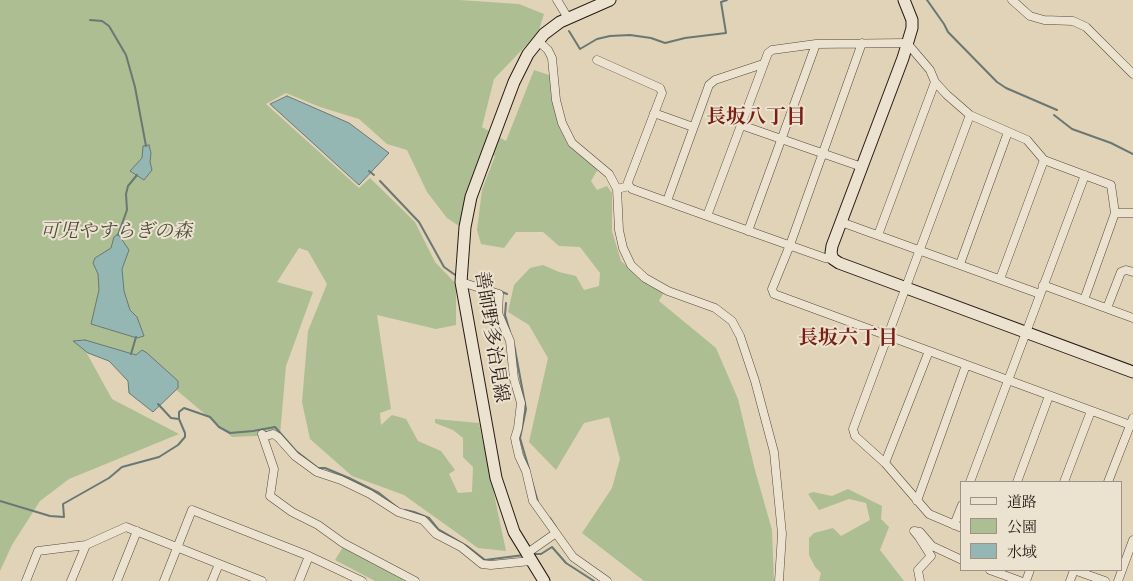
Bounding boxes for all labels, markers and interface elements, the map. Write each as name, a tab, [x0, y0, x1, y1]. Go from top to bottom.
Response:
district label: 長坂八丁目	[706, 107, 806, 131]
park label: 可児やすらぎの森	[40, 222, 192, 244]
street label: 善師野多治見線	[468, 270, 512, 404]
district label: 長坂六丁目	[798, 328, 898, 352]
legend	[960, 481, 1123, 571]
text: 道路	[1007, 493, 1037, 512]
text: 公園	[1007, 518, 1037, 537]
text: 水域	[1007, 543, 1037, 562]

